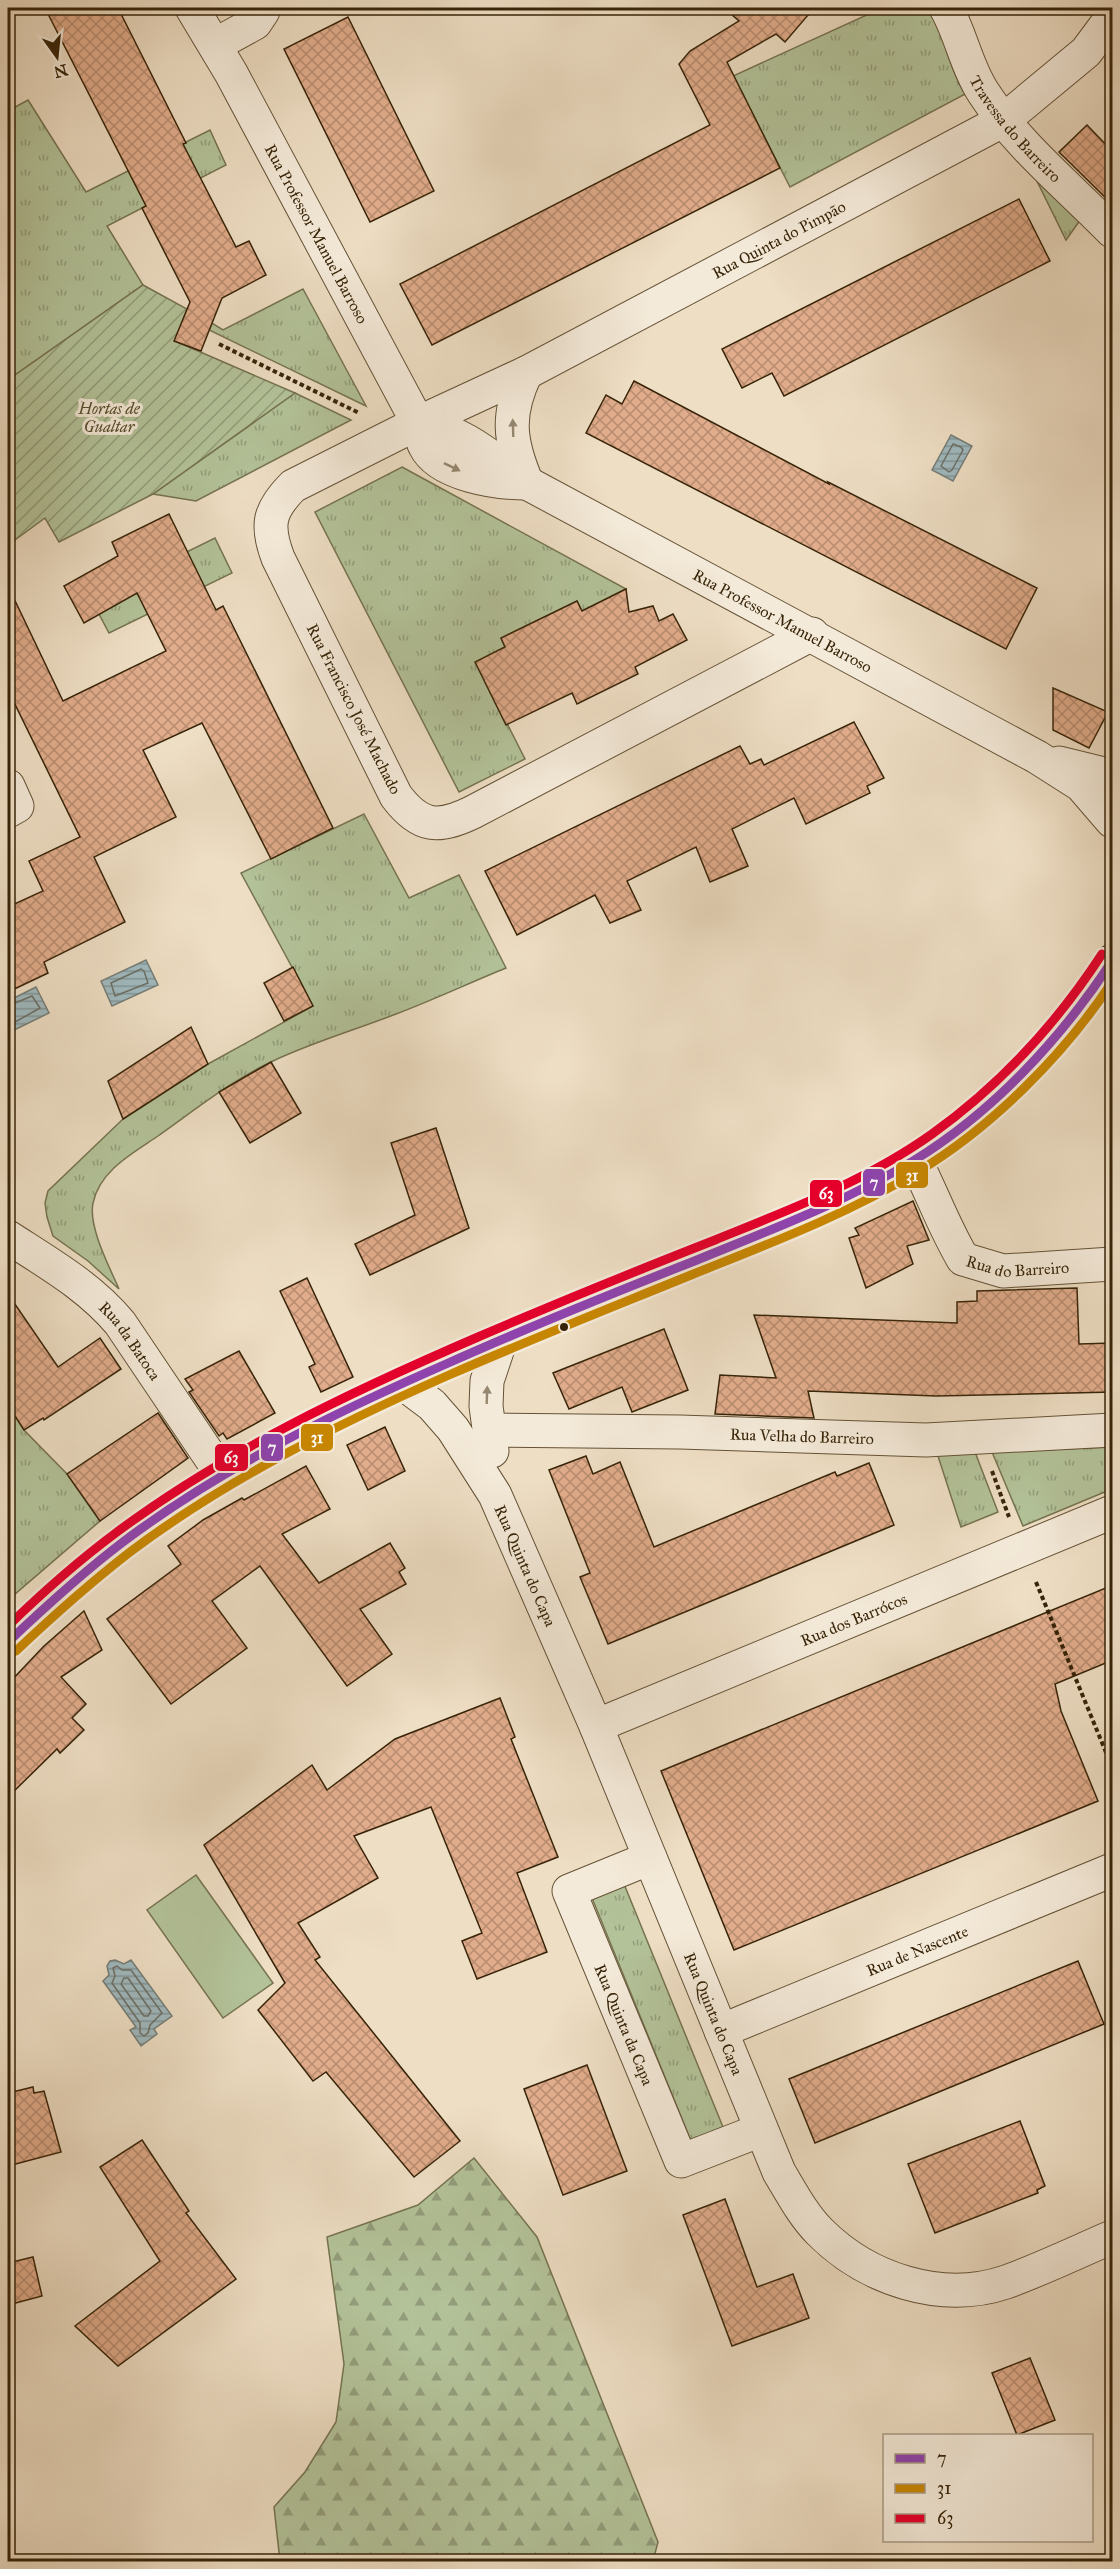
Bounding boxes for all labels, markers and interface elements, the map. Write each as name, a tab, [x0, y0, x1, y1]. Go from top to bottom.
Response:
north arrow	[27, 27, 87, 87]
text: N	[51, 60, 70, 82]
street label: Travessa do Barreiro	[966, 72, 1065, 186]
street label: Rua Professor Manuel Barroso	[261, 141, 372, 327]
street label: Rua Quinta do Pimpão	[709, 196, 849, 282]
park label: Hortas de Gualtar	[77, 399, 141, 436]
one-way arrow	[508, 418, 518, 437]
one-way arrow	[443, 462, 460, 471]
street label: Rua Professor Manuel Barroso	[690, 565, 876, 676]
street label: Rua Francisco José Machado	[302, 621, 405, 798]
line badge: 31	[895, 1161, 929, 1189]
text: 31	[906, 1166, 919, 1186]
line badge: 7	[862, 1168, 886, 1197]
text: 7	[870, 1173, 879, 1192]
line badge: 63	[809, 1179, 843, 1208]
text: 63	[819, 1184, 833, 1204]
street label: Rua do Barreiro	[964, 1251, 1070, 1280]
street label: Rua da Batoca	[95, 1297, 165, 1384]
unlabelled marker	[558, 1321, 570, 1333]
one-way arrow	[482, 1385, 491, 1404]
line badge: 31	[300, 1423, 334, 1452]
street label: Rua Velha do Barreiro	[730, 1424, 874, 1448]
text: 31	[311, 1428, 324, 1448]
line badge: 7	[260, 1433, 284, 1462]
text: 7	[268, 1438, 277, 1457]
line badge: 63	[214, 1443, 249, 1472]
text: 63	[224, 1448, 238, 1468]
street label: Rua Quinta do Capa	[491, 1502, 561, 1629]
street label: Rua dos Barrócos	[798, 1589, 910, 1650]
street label: Rua de Nascente	[863, 1921, 971, 1980]
street label: Rua Quinta do Capa	[680, 1949, 748, 2078]
street label: Rua Quinta da Capa	[591, 1961, 658, 2088]
legend	[883, 2434, 1093, 2542]
text: 7	[937, 2447, 947, 2469]
text: 31	[937, 2477, 951, 2499]
text: 63	[937, 2507, 953, 2529]

